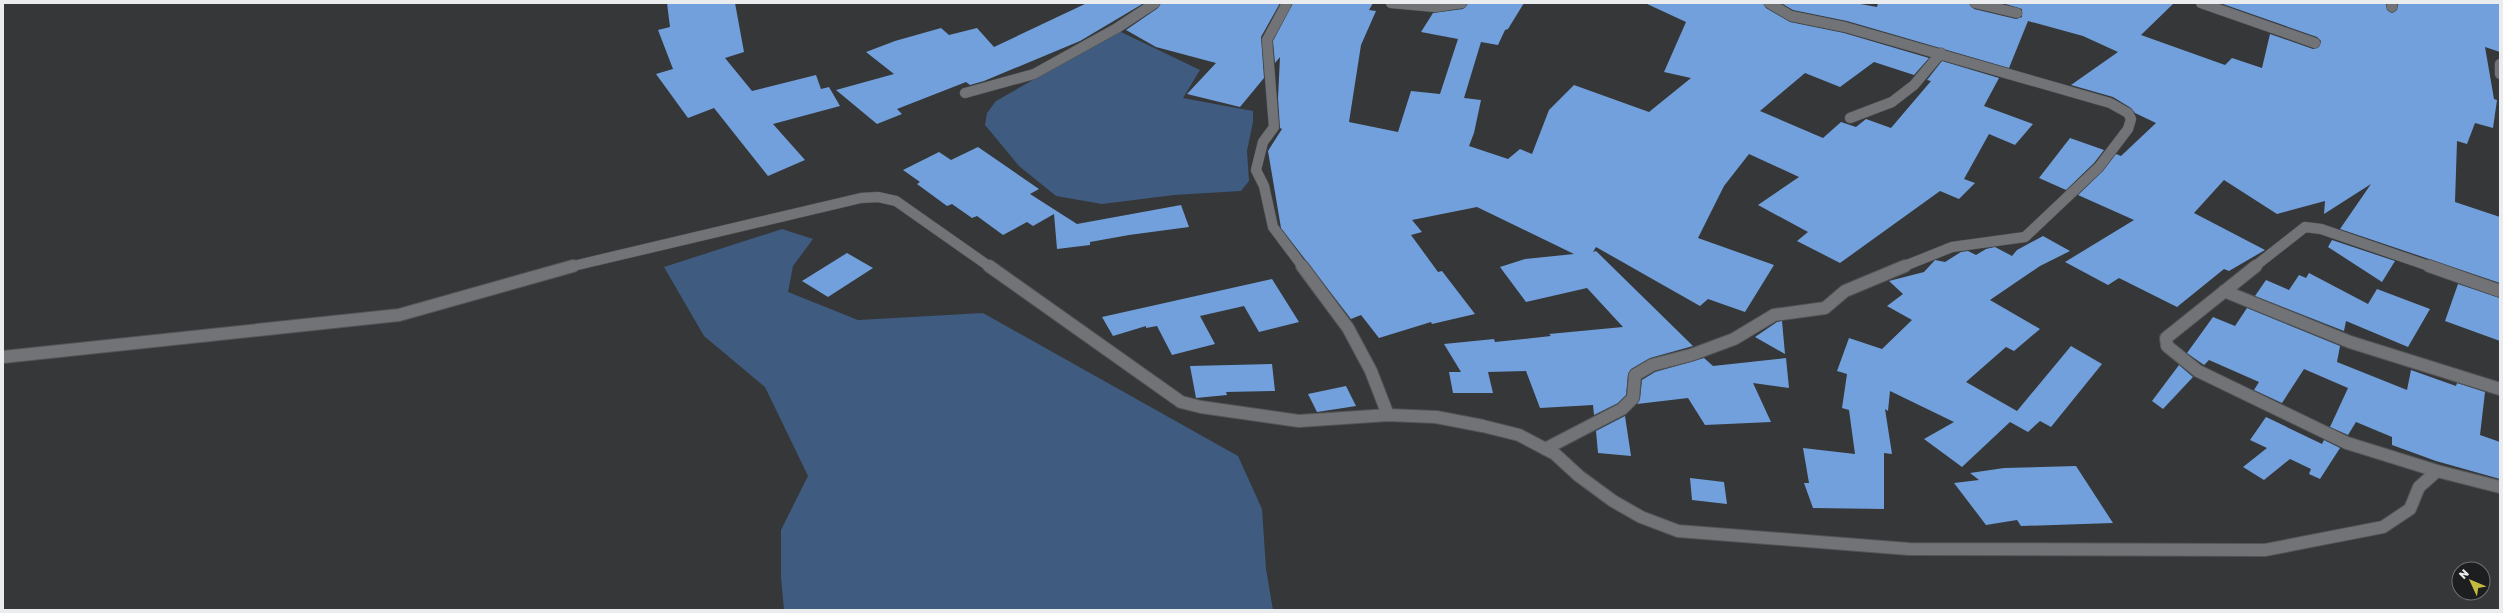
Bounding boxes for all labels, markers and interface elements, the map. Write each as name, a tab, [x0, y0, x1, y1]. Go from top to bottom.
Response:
north arrow	[2451, 561, 2491, 601]
text: N	[2456, 566, 2471, 581]

